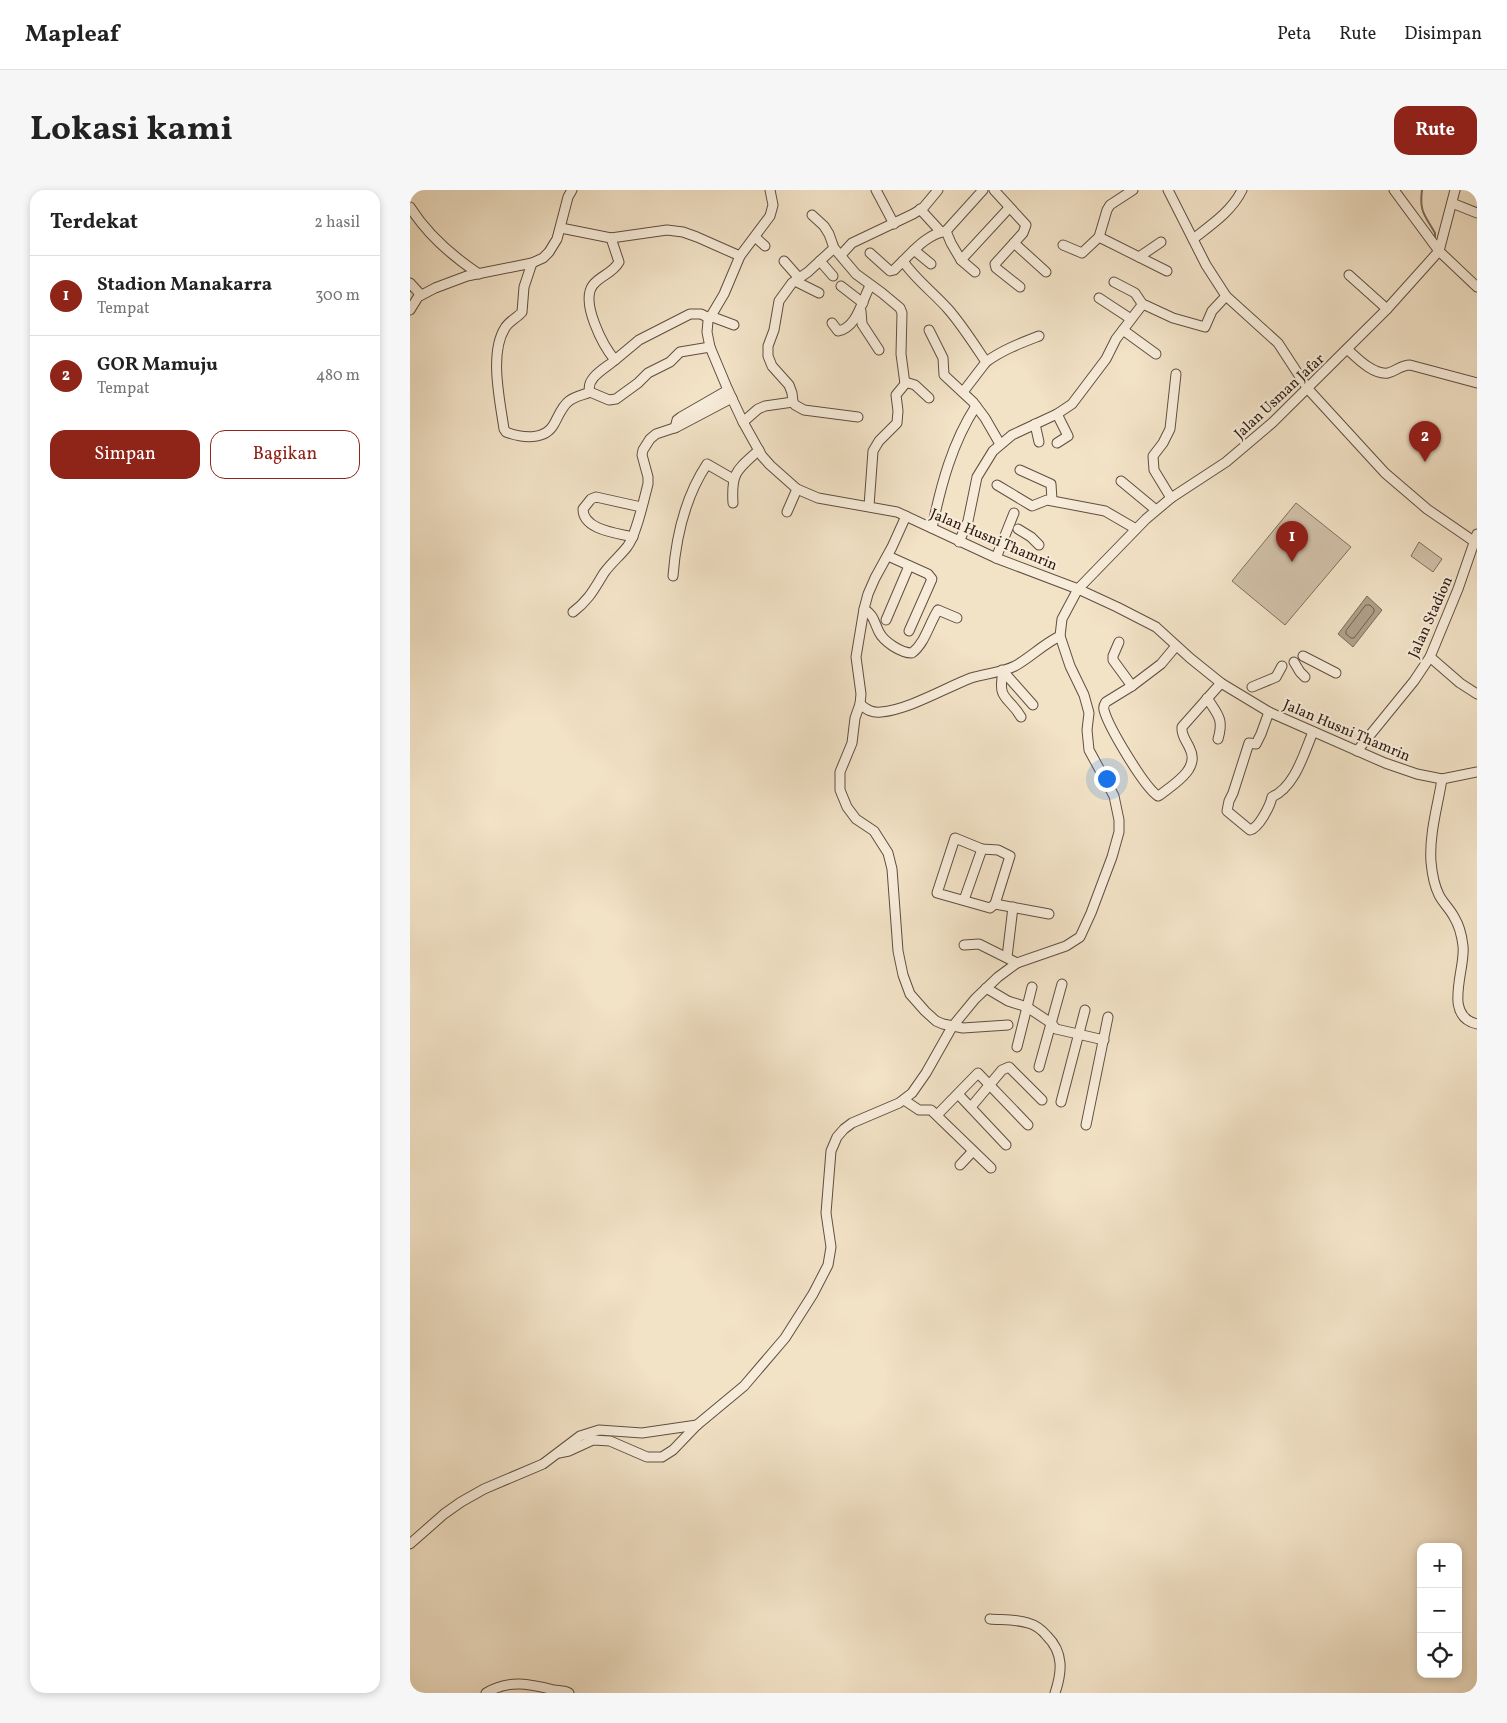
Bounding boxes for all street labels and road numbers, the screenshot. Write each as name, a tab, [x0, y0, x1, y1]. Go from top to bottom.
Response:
street label: Jalan Usman Jafar	[1230, 350, 1330, 445]
street label: Jalan Husni Thamrin	[927, 504, 1060, 577]
street label: Jalan Stadion	[1404, 573, 1459, 662]
street label: Jalan Husni Thamrin	[1280, 695, 1413, 768]

